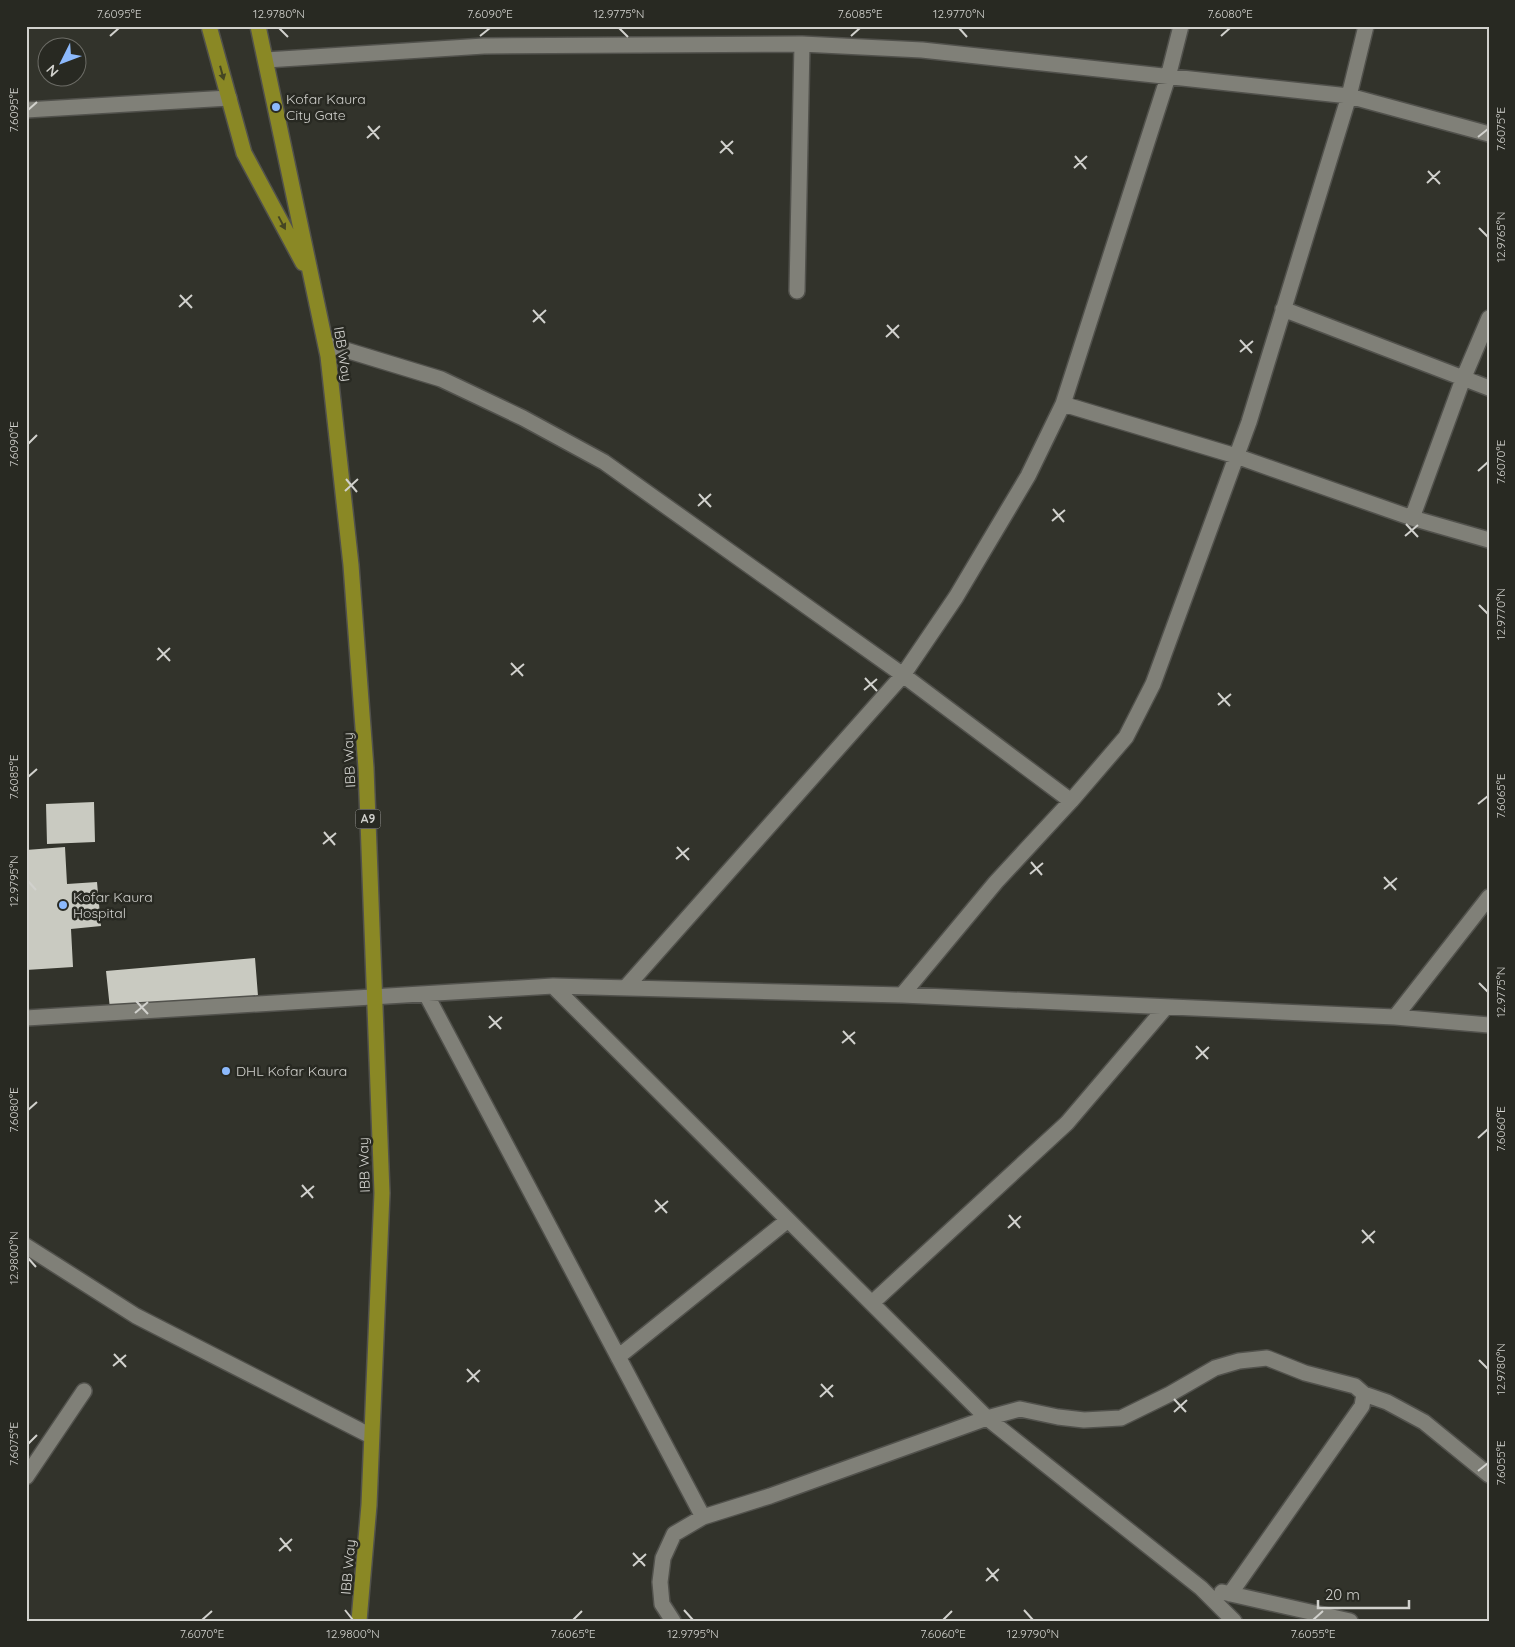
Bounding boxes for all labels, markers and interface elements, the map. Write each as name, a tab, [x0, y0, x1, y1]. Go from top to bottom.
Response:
text: 7.6095°E	[96, 6, 142, 21]
text: 12.9780°N	[253, 6, 305, 21]
text: 7.6090°E	[467, 6, 513, 21]
text: 12.9775°N	[593, 6, 645, 21]
text: 7.6085°E	[838, 6, 883, 21]
text: 12.9770°N	[933, 6, 985, 21]
text: 7.6080°E	[1207, 6, 1253, 21]
north arrow	[38, 38, 88, 88]
text: N	[42, 61, 62, 81]
one-way arrow	[218, 66, 226, 81]
text: 7.6095°E	[6, 87, 21, 133]
place label: Kofar Kaura City Gate	[286, 90, 366, 124]
marker: Kofar Kaura City Gate	[270, 101, 282, 113]
text: 7.6075°E	[1493, 107, 1508, 151]
text: 12.9765°N	[1493, 211, 1508, 263]
one-way arrow	[278, 216, 286, 231]
street label: IBB Way	[330, 325, 356, 383]
text: 7.6090°E	[6, 421, 21, 467]
text: 7.6070°E	[1493, 440, 1508, 484]
text: 12.9770°N	[1493, 588, 1508, 640]
street label: IBB Way	[339, 732, 359, 788]
text: 7.6085°E	[6, 754, 21, 800]
text: 7.6065°E	[1493, 773, 1508, 818]
road number: A9	[356, 810, 380, 829]
text: 12.9795°N	[6, 855, 21, 907]
place label: Kofar Kaura Hospital	[73, 888, 153, 922]
marker: Kofar Kaura Hospital	[57, 899, 69, 911]
text: 12.9775°N	[1493, 966, 1508, 1018]
place label: DHL Kofar Kaura	[236, 1062, 347, 1080]
marker: DHL Kofar Kaura	[220, 1065, 232, 1077]
text: 7.6080°E	[6, 1087, 21, 1133]
text: 7.6060°E	[1493, 1106, 1508, 1152]
street label: IBB Way	[354, 1137, 374, 1193]
text: 12.9800°N	[6, 1231, 21, 1285]
text: 12.9780°N	[1493, 1343, 1508, 1395]
text: 7.6075°E	[6, 1422, 21, 1466]
text: 7.6055°E	[1493, 1440, 1508, 1486]
street label: IBB Way	[337, 1539, 359, 1595]
scale bar	[1318, 1577, 1409, 1609]
text: 20 m	[1325, 1585, 1360, 1604]
text: 7.6070°E	[180, 1626, 224, 1641]
text: 12.9800°N	[326, 1626, 380, 1641]
text: 7.6065°E	[551, 1626, 596, 1641]
text: 12.9795°N	[667, 1626, 719, 1641]
text: 7.6060°E	[920, 1626, 966, 1641]
text: 12.9790°N	[1007, 1626, 1059, 1641]
text: 7.6055°E	[1290, 1626, 1336, 1641]

